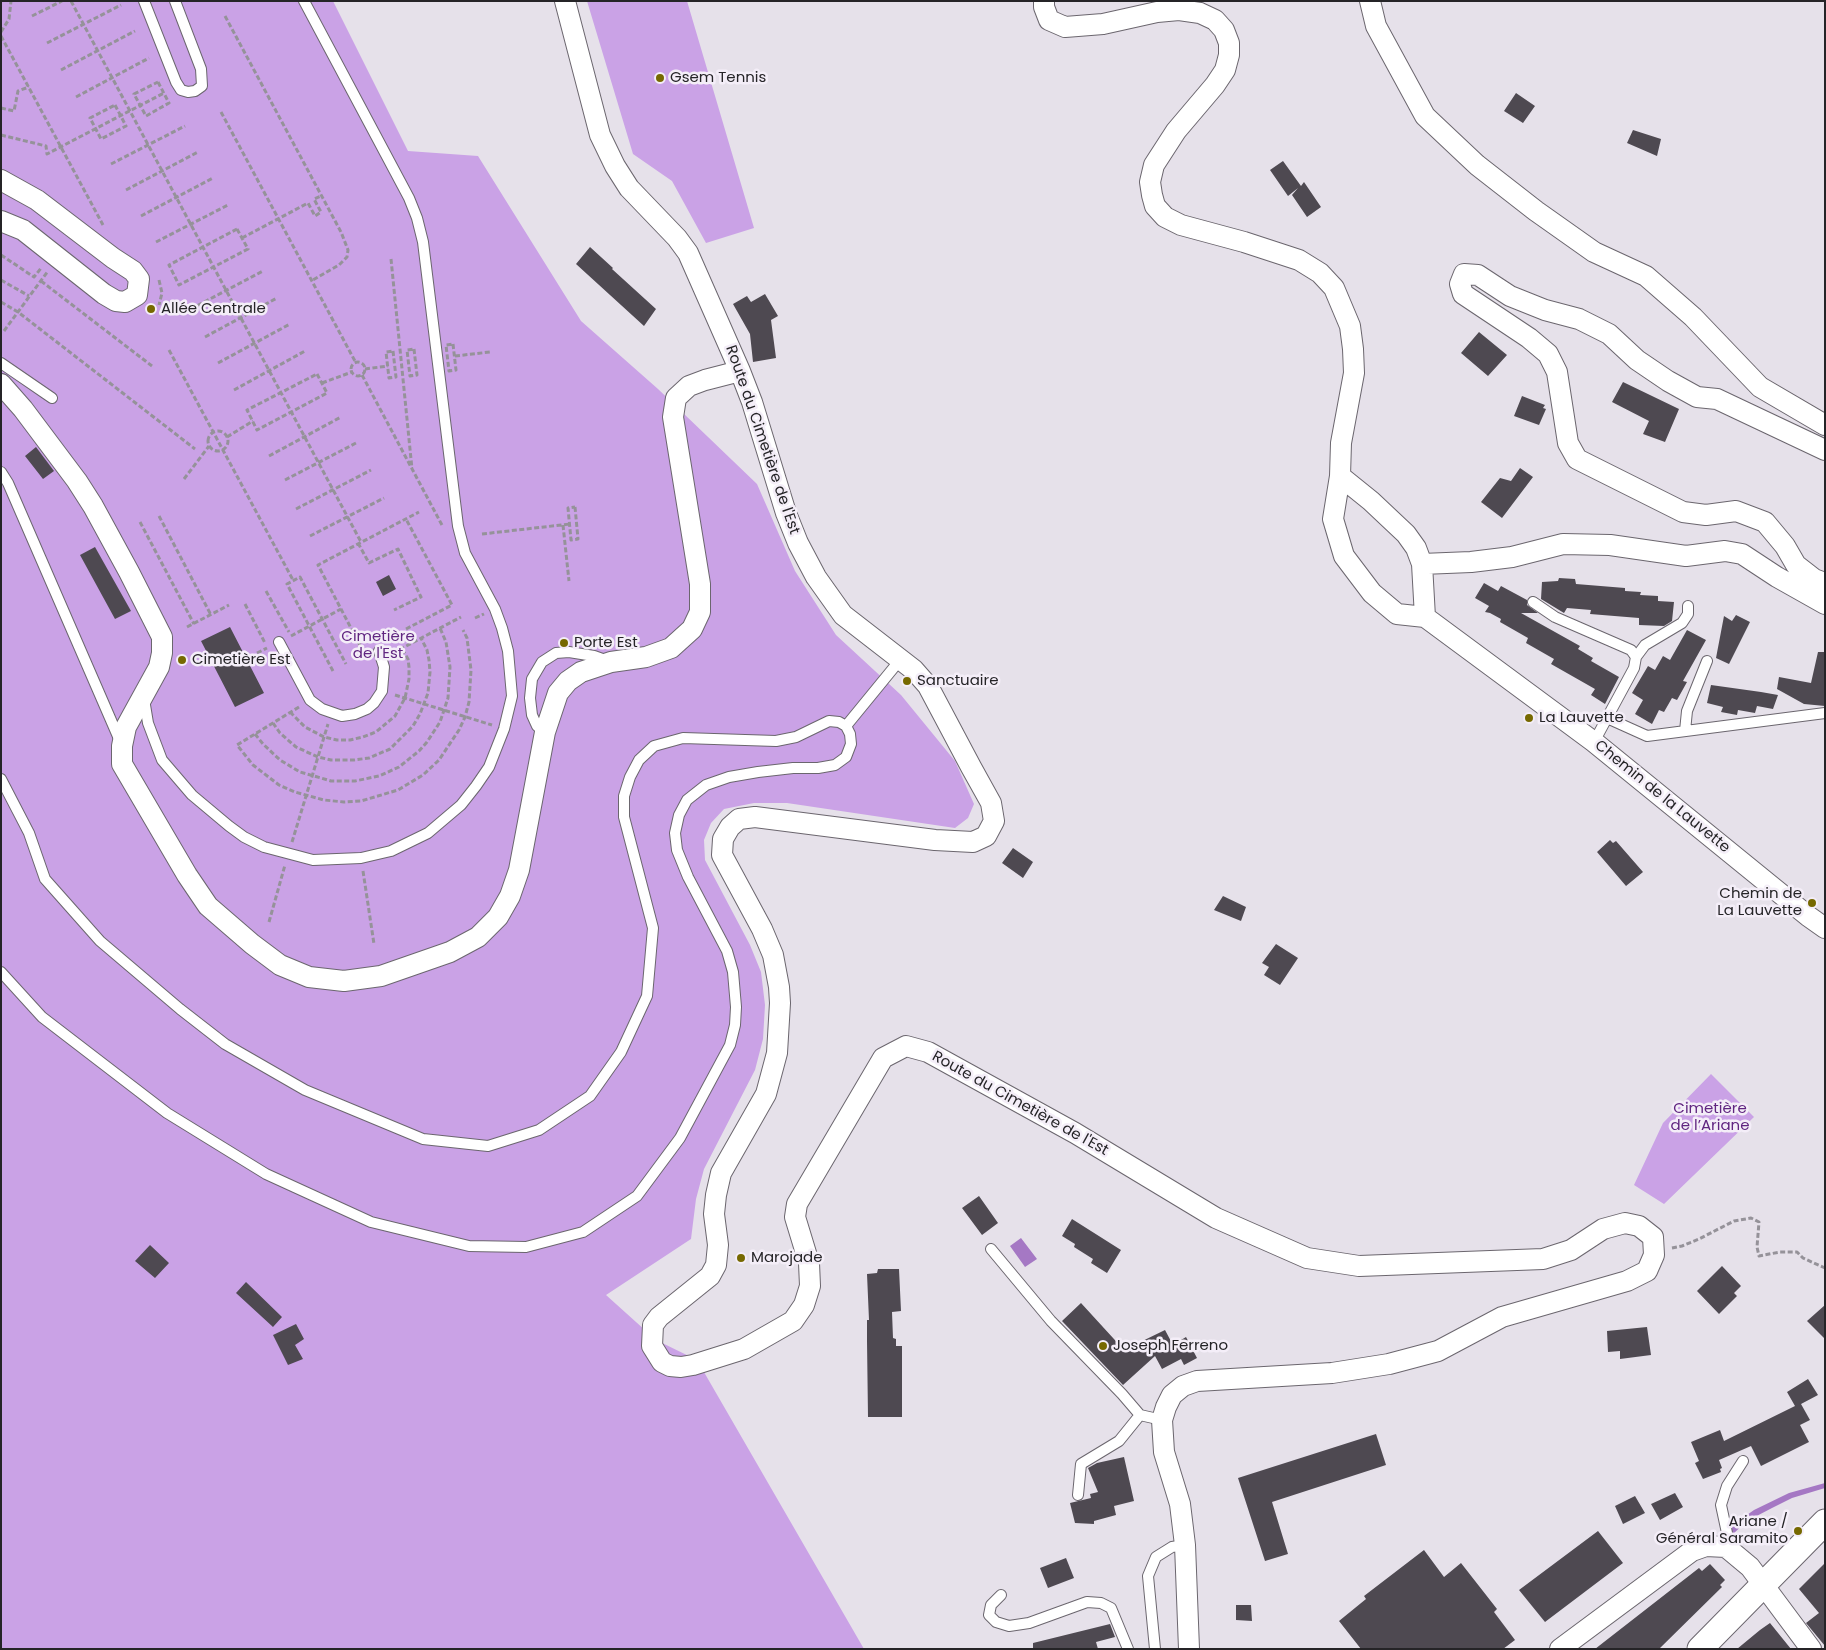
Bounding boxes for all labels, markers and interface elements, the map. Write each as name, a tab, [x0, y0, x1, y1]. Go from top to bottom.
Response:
place label: Gsem Tennis	[670, 69, 766, 87]
marker: Gsem Tennis	[654, 72, 666, 84]
place label: Allée Centrale	[161, 300, 266, 318]
marker: Allée Centrale	[145, 303, 157, 315]
street label: Route du Cimetière de l'Est	[721, 343, 803, 537]
park label: Cimetière de l'Est	[341, 628, 415, 663]
place label: Porte Est	[574, 634, 638, 652]
marker: Porte Est	[558, 637, 570, 649]
place label: Cimetière Est	[192, 651, 290, 669]
marker: Cimetière Est	[176, 654, 188, 666]
place label: Sanctuaire	[917, 672, 998, 690]
marker: Sanctuaire	[901, 675, 913, 687]
place label: La Lauvette	[1539, 709, 1624, 727]
marker: La Lauvette	[1523, 712, 1535, 724]
street label: Chemin de la Lauvette	[1591, 737, 1733, 857]
place label: Chemin de La Lauvette	[1717, 885, 1802, 920]
marker: Chemin de La Lauvette	[1806, 897, 1818, 909]
street label: Route du Cimetière de l'Est	[929, 1048, 1111, 1160]
park label: Cimetière de l’Ariane	[1671, 1100, 1749, 1135]
place label: Marojade	[751, 1249, 823, 1267]
marker: Marojade	[735, 1252, 747, 1264]
place label: Joseph Ferreno	[1113, 1337, 1228, 1355]
marker: Joseph Ferreno	[1097, 1340, 1109, 1352]
place label: Ariane / Général Saramito	[1656, 1513, 1788, 1548]
marker: Ariane / Général Saramito	[1792, 1525, 1804, 1537]

